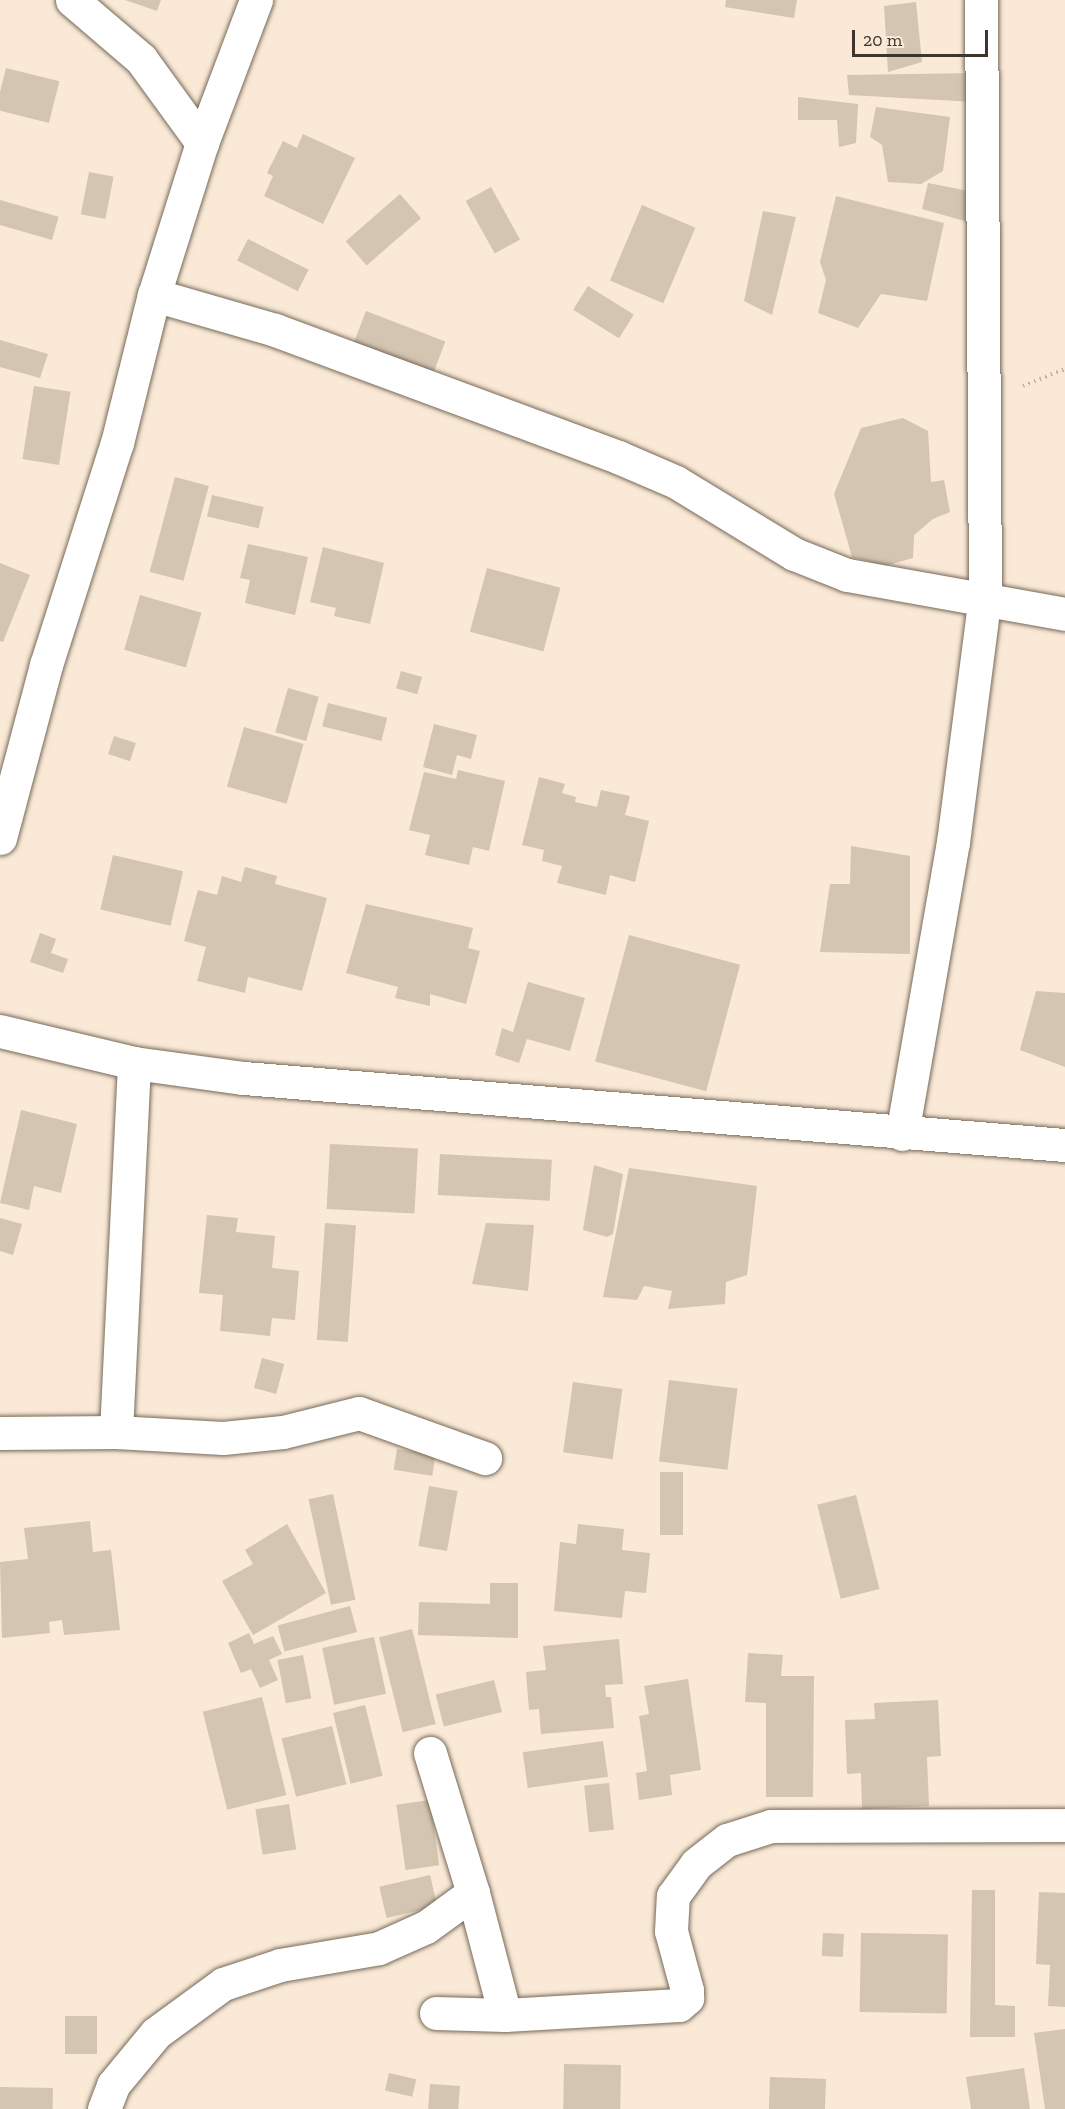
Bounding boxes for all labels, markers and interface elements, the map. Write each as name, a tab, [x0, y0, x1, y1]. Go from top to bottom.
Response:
scale bar	[855, 18, 992, 56]
text: 20 m	[863, 29, 902, 51]

